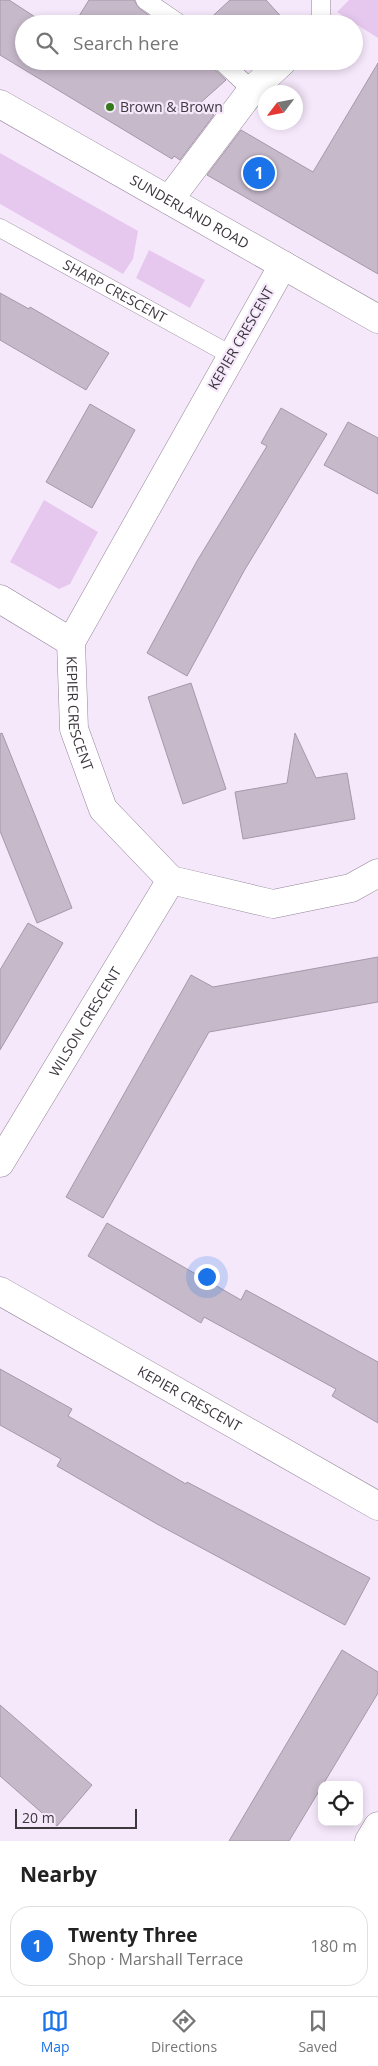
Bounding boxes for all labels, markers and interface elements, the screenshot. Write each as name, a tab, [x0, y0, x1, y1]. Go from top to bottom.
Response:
search box	[15, 15, 363, 70]
icon: search	[33, 29, 61, 57]
text: Search here	[73, 30, 179, 56]
north arrow	[258, 85, 303, 130]
place label: Brown & Brown	[120, 97, 223, 116]
marker: Brown & Brown	[104, 101, 116, 113]
pin: 1	[243, 154, 275, 192]
street label: SUNDERLAND ROAD	[127, 170, 253, 253]
street label: SHARP CRESCENT	[60, 255, 170, 327]
street label: KEPIER CRESCENT	[203, 282, 278, 393]
street label: KEPIER CRESCENT	[62, 656, 98, 773]
street label: WILSON CRESCENT	[45, 963, 125, 1080]
your location	[194, 1264, 220, 1290]
street label: KEPIER CRESCENT	[134, 1361, 245, 1436]
map controls	[318, 1781, 363, 1826]
button: locate	[318, 1781, 363, 1826]
scale bar	[15, 1806, 138, 1829]
text: 20 m	[22, 1808, 55, 1827]
text: Nearby	[20, 1860, 97, 1888]
text: Twenty Three	[68, 1922, 198, 1948]
text: 1	[32, 1935, 42, 1957]
text: 180 m	[311, 1935, 357, 1957]
text: Shop · Marshall Terrace	[68, 1948, 243, 1970]
tab: Map	[41, 2007, 70, 2056]
tab: Directions	[151, 2007, 217, 2056]
tab: Saved	[298, 2007, 337, 2056]

